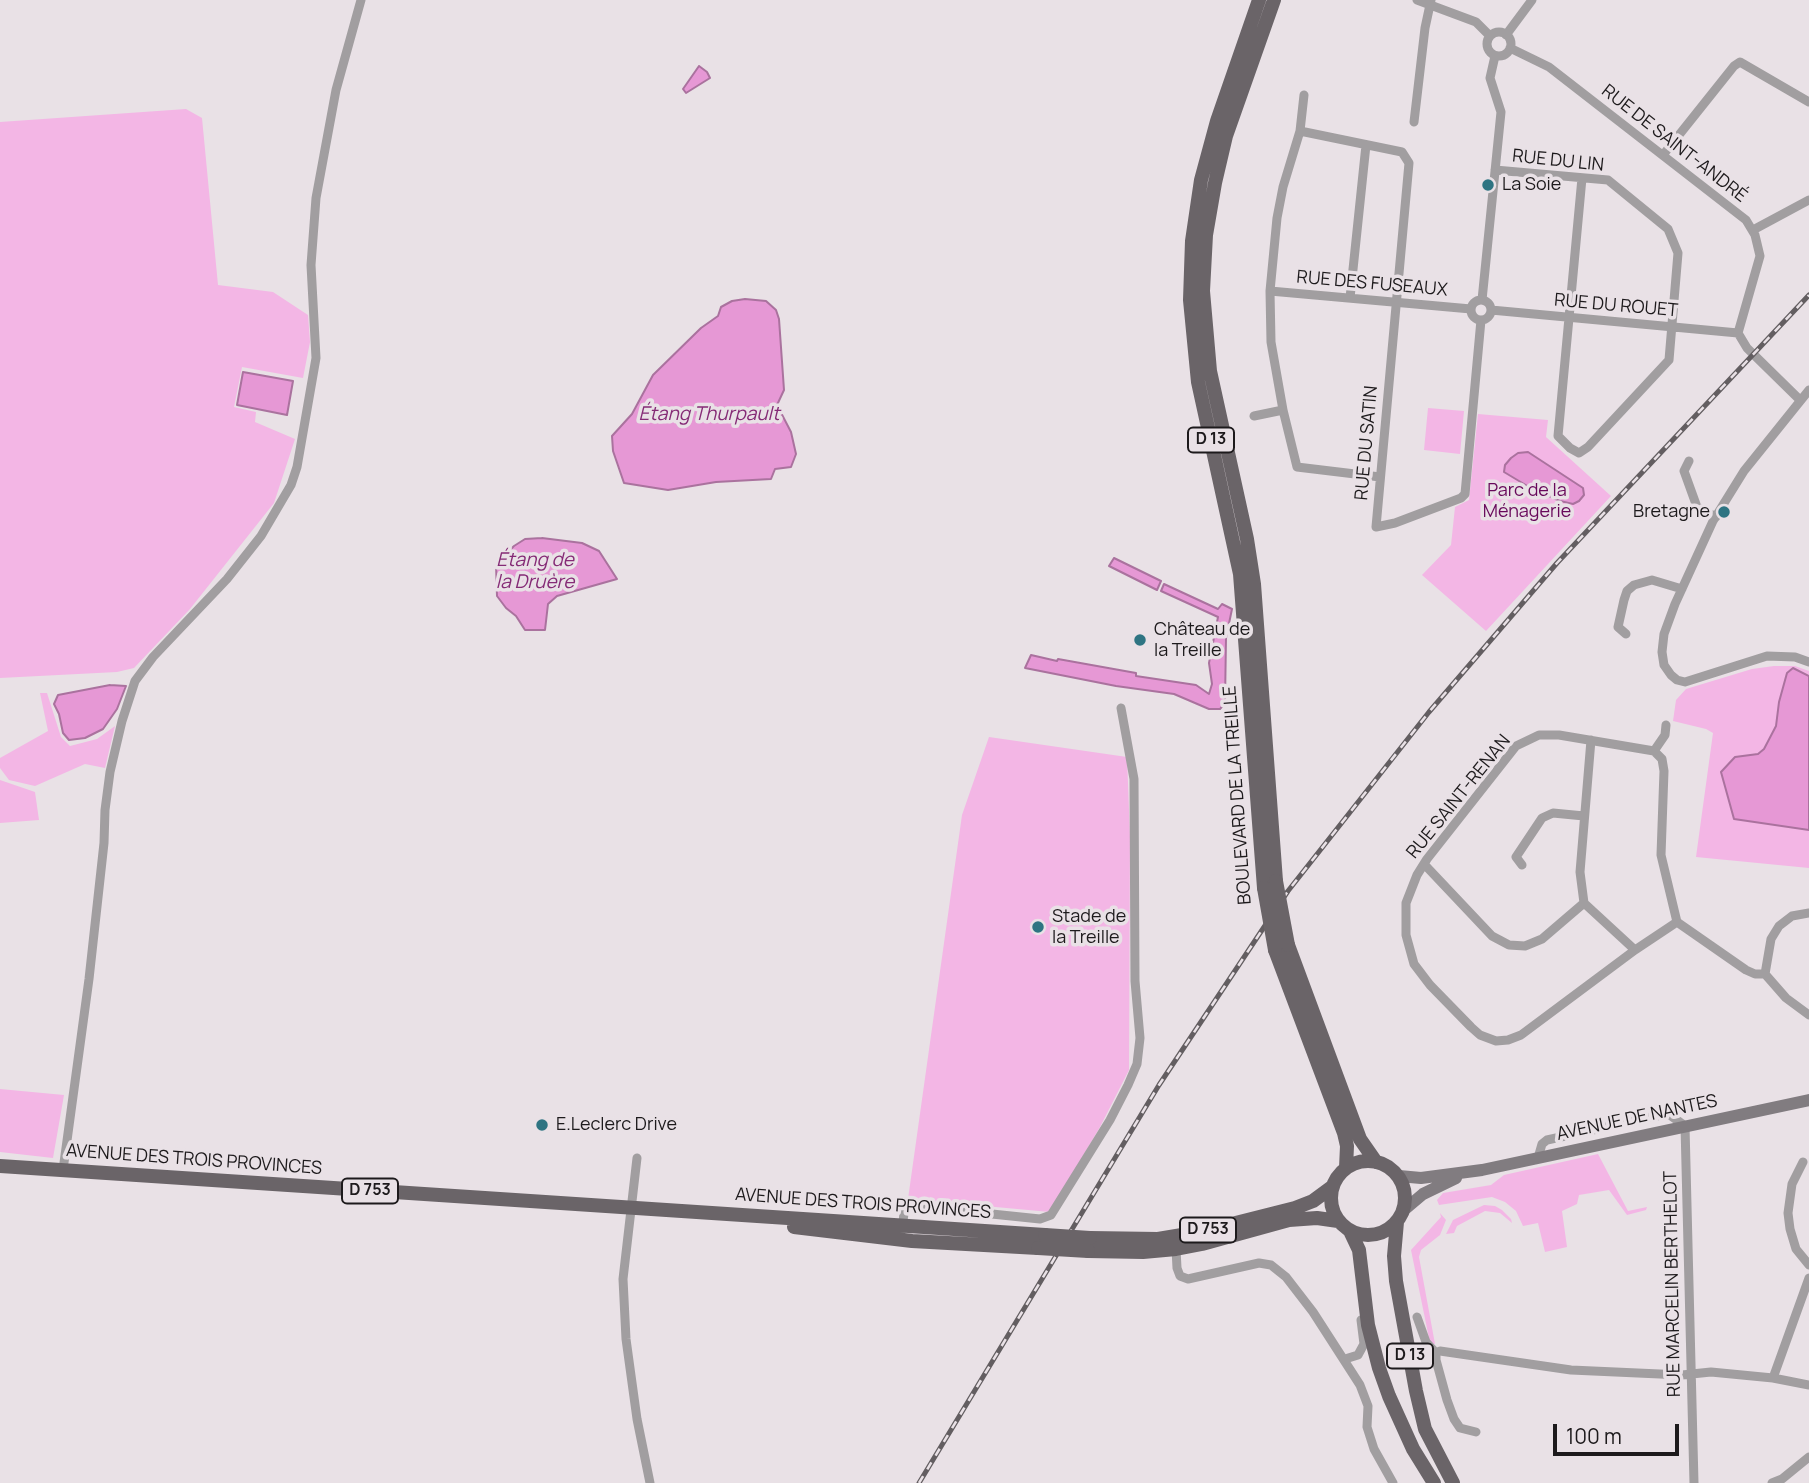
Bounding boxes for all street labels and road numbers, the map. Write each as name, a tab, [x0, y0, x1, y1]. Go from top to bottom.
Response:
street label: RUE DE SAINT-ANDRÉ	[1597, 81, 1751, 207]
street label: RUE DU LIN	[1511, 145, 1605, 177]
street label: RUE DES FUSEAUX	[1296, 267, 1448, 301]
street label: RUE DU ROUET	[1553, 290, 1679, 322]
street label: RUE DU SATIN	[1351, 385, 1383, 501]
road number: D 13	[1188, 428, 1234, 452]
street label: BOULEVARD DE LA TREILLE	[1220, 685, 1256, 905]
street label: RUE SAINT-RENAN	[1403, 731, 1515, 863]
street label: AVENUE DE NANTES	[1555, 1090, 1719, 1146]
street label: AVENUE DES TROIS PROVINCES	[65, 1140, 323, 1180]
street label: RUE MARCELIN BERTHELOT	[1660, 1171, 1686, 1397]
road number: D 753	[342, 1178, 398, 1204]
street label: AVENUE DES TROIS PROVINCES	[734, 1184, 992, 1224]
road number: D 753	[1180, 1218, 1236, 1242]
road number: D 13	[1387, 1344, 1433, 1368]

